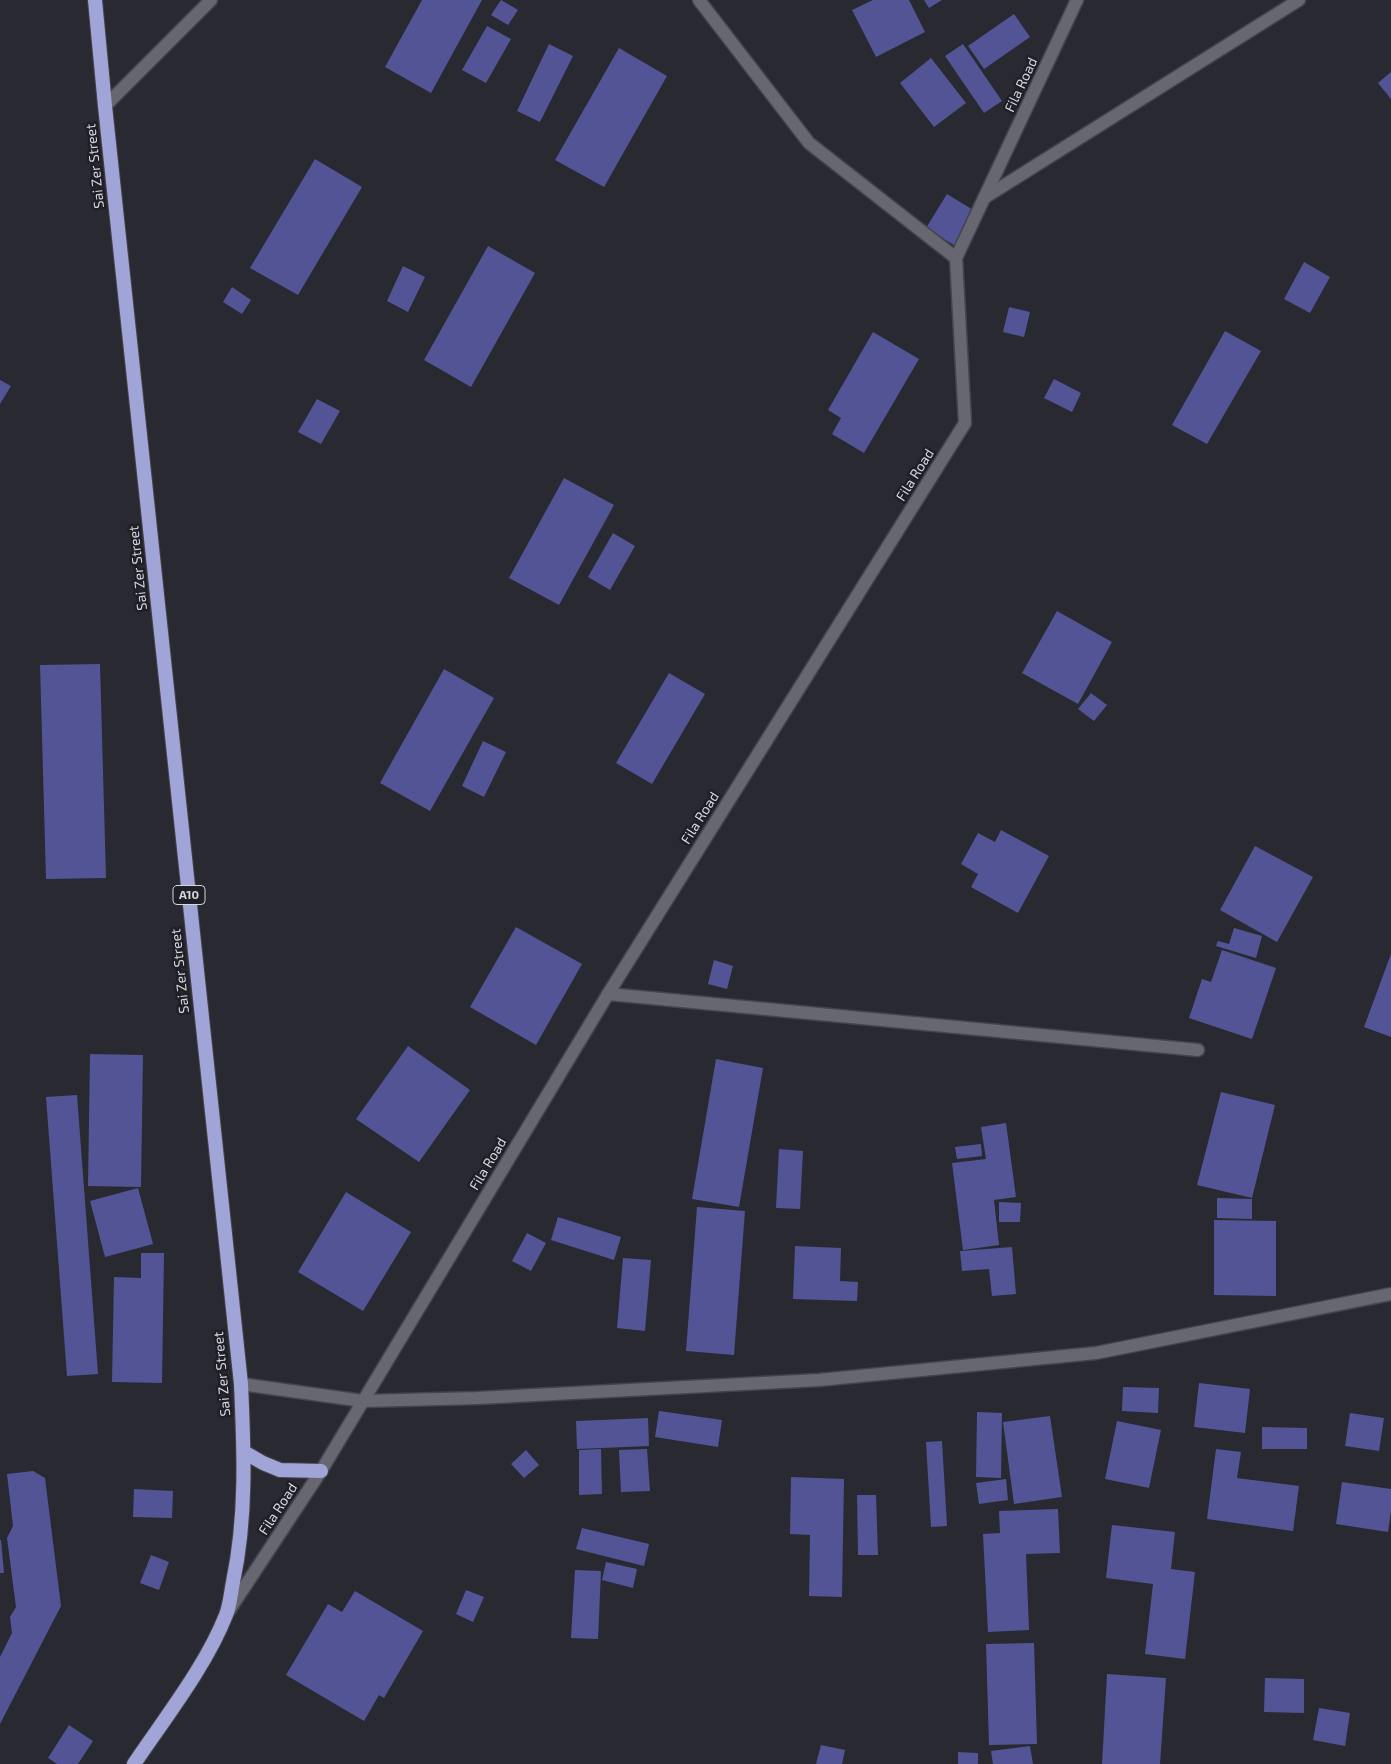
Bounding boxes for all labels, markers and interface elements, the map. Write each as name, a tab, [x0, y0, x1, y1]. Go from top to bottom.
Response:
street label: Fila Road	[1001, 55, 1041, 115]
street label: Sai Zer Street	[82, 123, 108, 209]
street label: Fila Road	[892, 446, 938, 504]
street label: Sai Zer Street	[125, 525, 151, 611]
street label: Fila Road	[677, 789, 723, 847]
road number: A10	[173, 886, 205, 904]
street label: Sai Zer Street	[167, 928, 193, 1014]
street label: Fila Road	[466, 1135, 510, 1193]
street label: Sai Zer Street	[210, 1331, 234, 1417]
street label: Fila Road	[255, 1480, 301, 1538]

